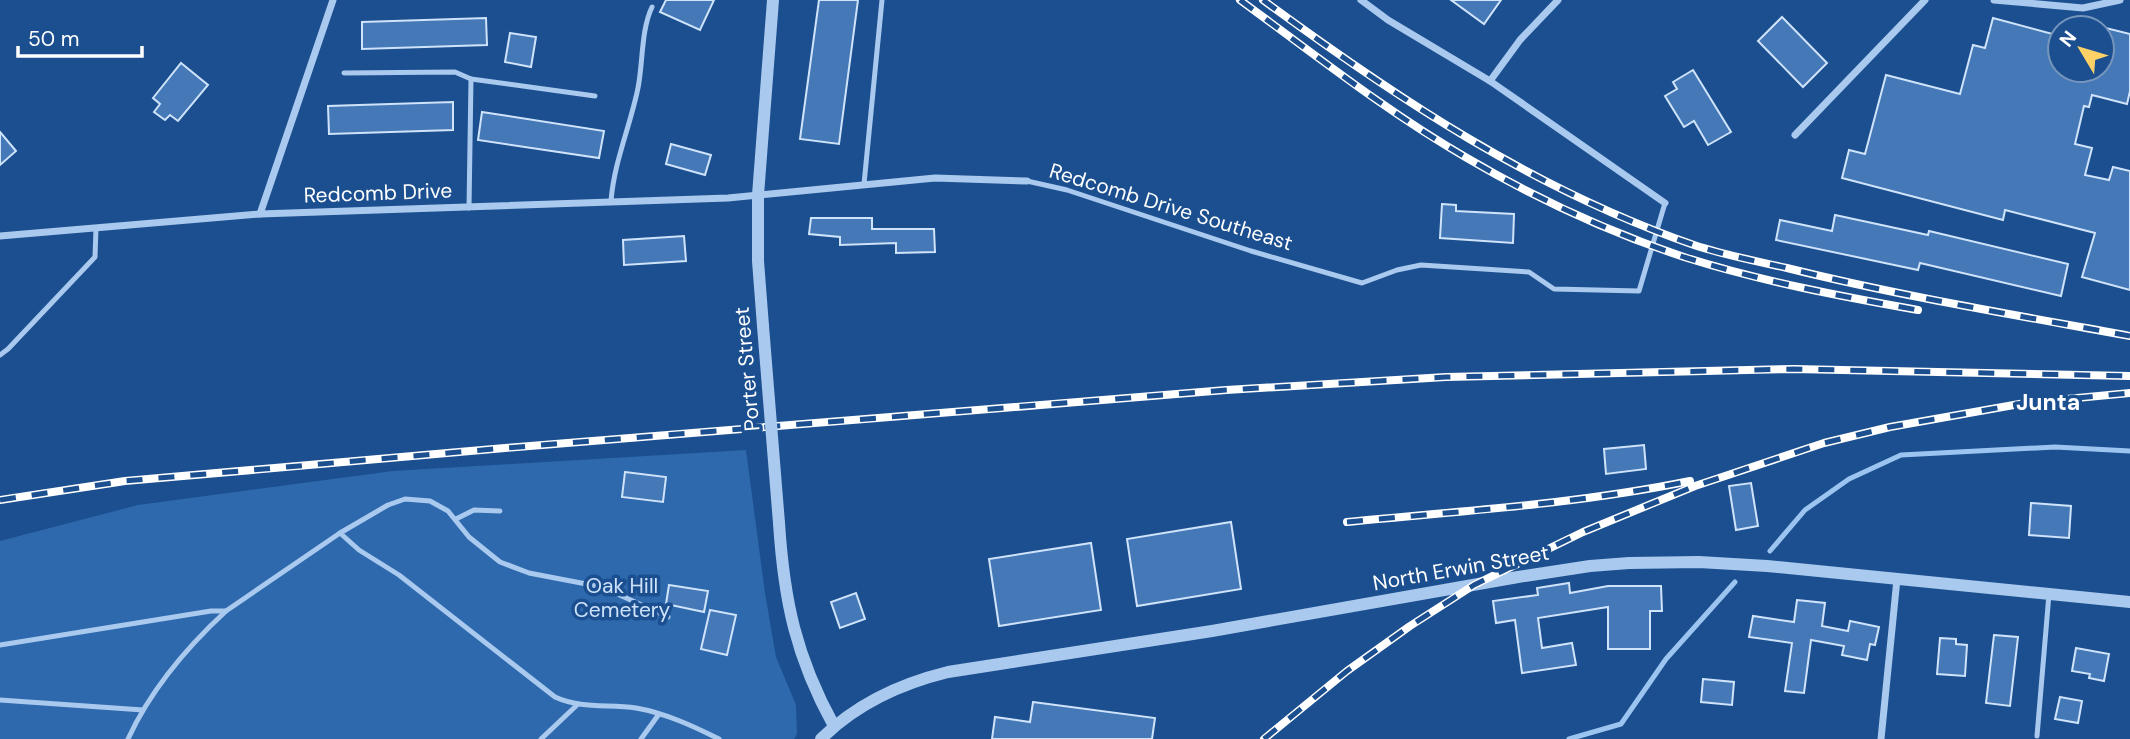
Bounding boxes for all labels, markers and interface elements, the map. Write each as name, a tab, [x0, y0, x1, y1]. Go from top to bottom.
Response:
scale bar	[18, 14, 142, 58]
north arrow	[2046, 14, 2116, 84]
text: 50 m	[28, 25, 79, 53]
text: N	[2054, 26, 2082, 52]
street label: Redcomb Drive Southeast	[1046, 157, 1296, 257]
street label: Redcomb Drive	[303, 176, 453, 210]
street label: Porter Street	[728, 306, 766, 432]
district label: Junta	[2016, 387, 2080, 417]
street label: North Erwin Street	[1371, 539, 1551, 597]
park label: Oak Hill Cemetery	[574, 572, 671, 624]

